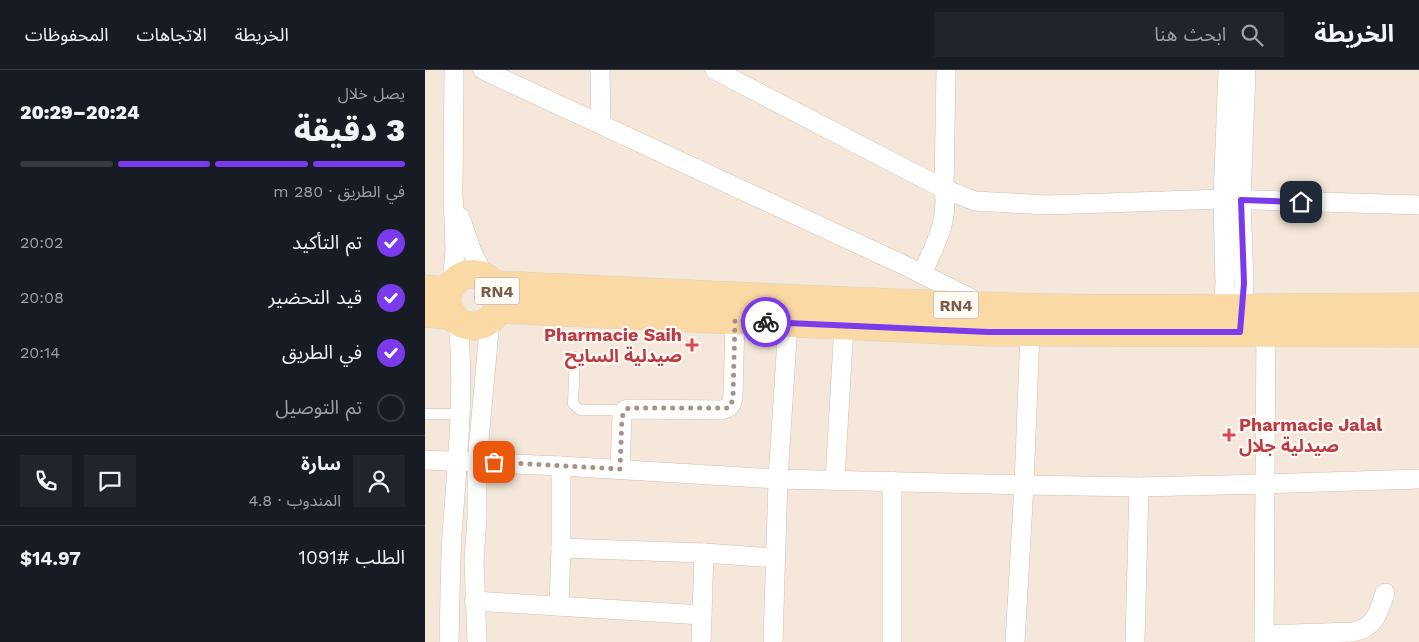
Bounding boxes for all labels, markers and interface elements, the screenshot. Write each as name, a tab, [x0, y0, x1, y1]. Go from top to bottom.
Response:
search box	[934, 12, 1284, 57]
text: الخريطة	[1314, 20, 1394, 48]
icon: search	[1238, 21, 1266, 49]
text: ابحث هنا	[1154, 23, 1226, 46]
text: المحفوظات	[25, 24, 109, 45]
text: الاتجاهات	[137, 24, 207, 45]
text: الخريطة	[235, 24, 289, 45]
text: يصل خلال	[338, 84, 405, 103]
text: 20:24–20:29	[20, 101, 139, 124]
text: 3 دقيقة	[294, 111, 405, 149]
pin	[1280, 181, 1322, 223]
text: في الطريق · 280 m	[273, 182, 405, 201]
icon: home	[1287, 188, 1315, 216]
icon: check	[377, 229, 405, 257]
text: تم التأكيد	[292, 231, 362, 254]
text: 20:02	[20, 233, 63, 252]
road number: RN4	[475, 278, 519, 305]
icon: check	[377, 284, 405, 312]
text: قيد التحضير	[269, 286, 362, 309]
text: 20:08	[20, 288, 64, 307]
road number: RN4	[933, 292, 979, 318]
courier	[741, 297, 791, 347]
icon: bike	[752, 308, 780, 336]
place label: Pharmacie Saih صيدلية السايح	[544, 324, 682, 369]
icon: check	[377, 339, 405, 367]
marker: Pharmacie Saih صيدلية السايح	[686, 339, 698, 351]
text: في الطريق	[282, 341, 362, 364]
text: 20:14	[20, 343, 60, 362]
text: تم التوصيل	[276, 396, 362, 419]
place label: Pharmacie Jalal صيدلية جلال	[1239, 414, 1382, 457]
marker: Pharmacie Jalal صيدلية جلال	[1223, 429, 1235, 441]
pin	[473, 441, 515, 483]
icon: bag	[480, 448, 508, 476]
text: سارة	[301, 452, 341, 475]
button: phone	[20, 455, 72, 507]
button: chat	[84, 455, 136, 507]
button: person	[353, 455, 405, 507]
text: المندوب · 4.8	[248, 491, 341, 510]
text: الطلب #1091	[299, 546, 405, 569]
text: $14.97	[20, 547, 81, 570]

